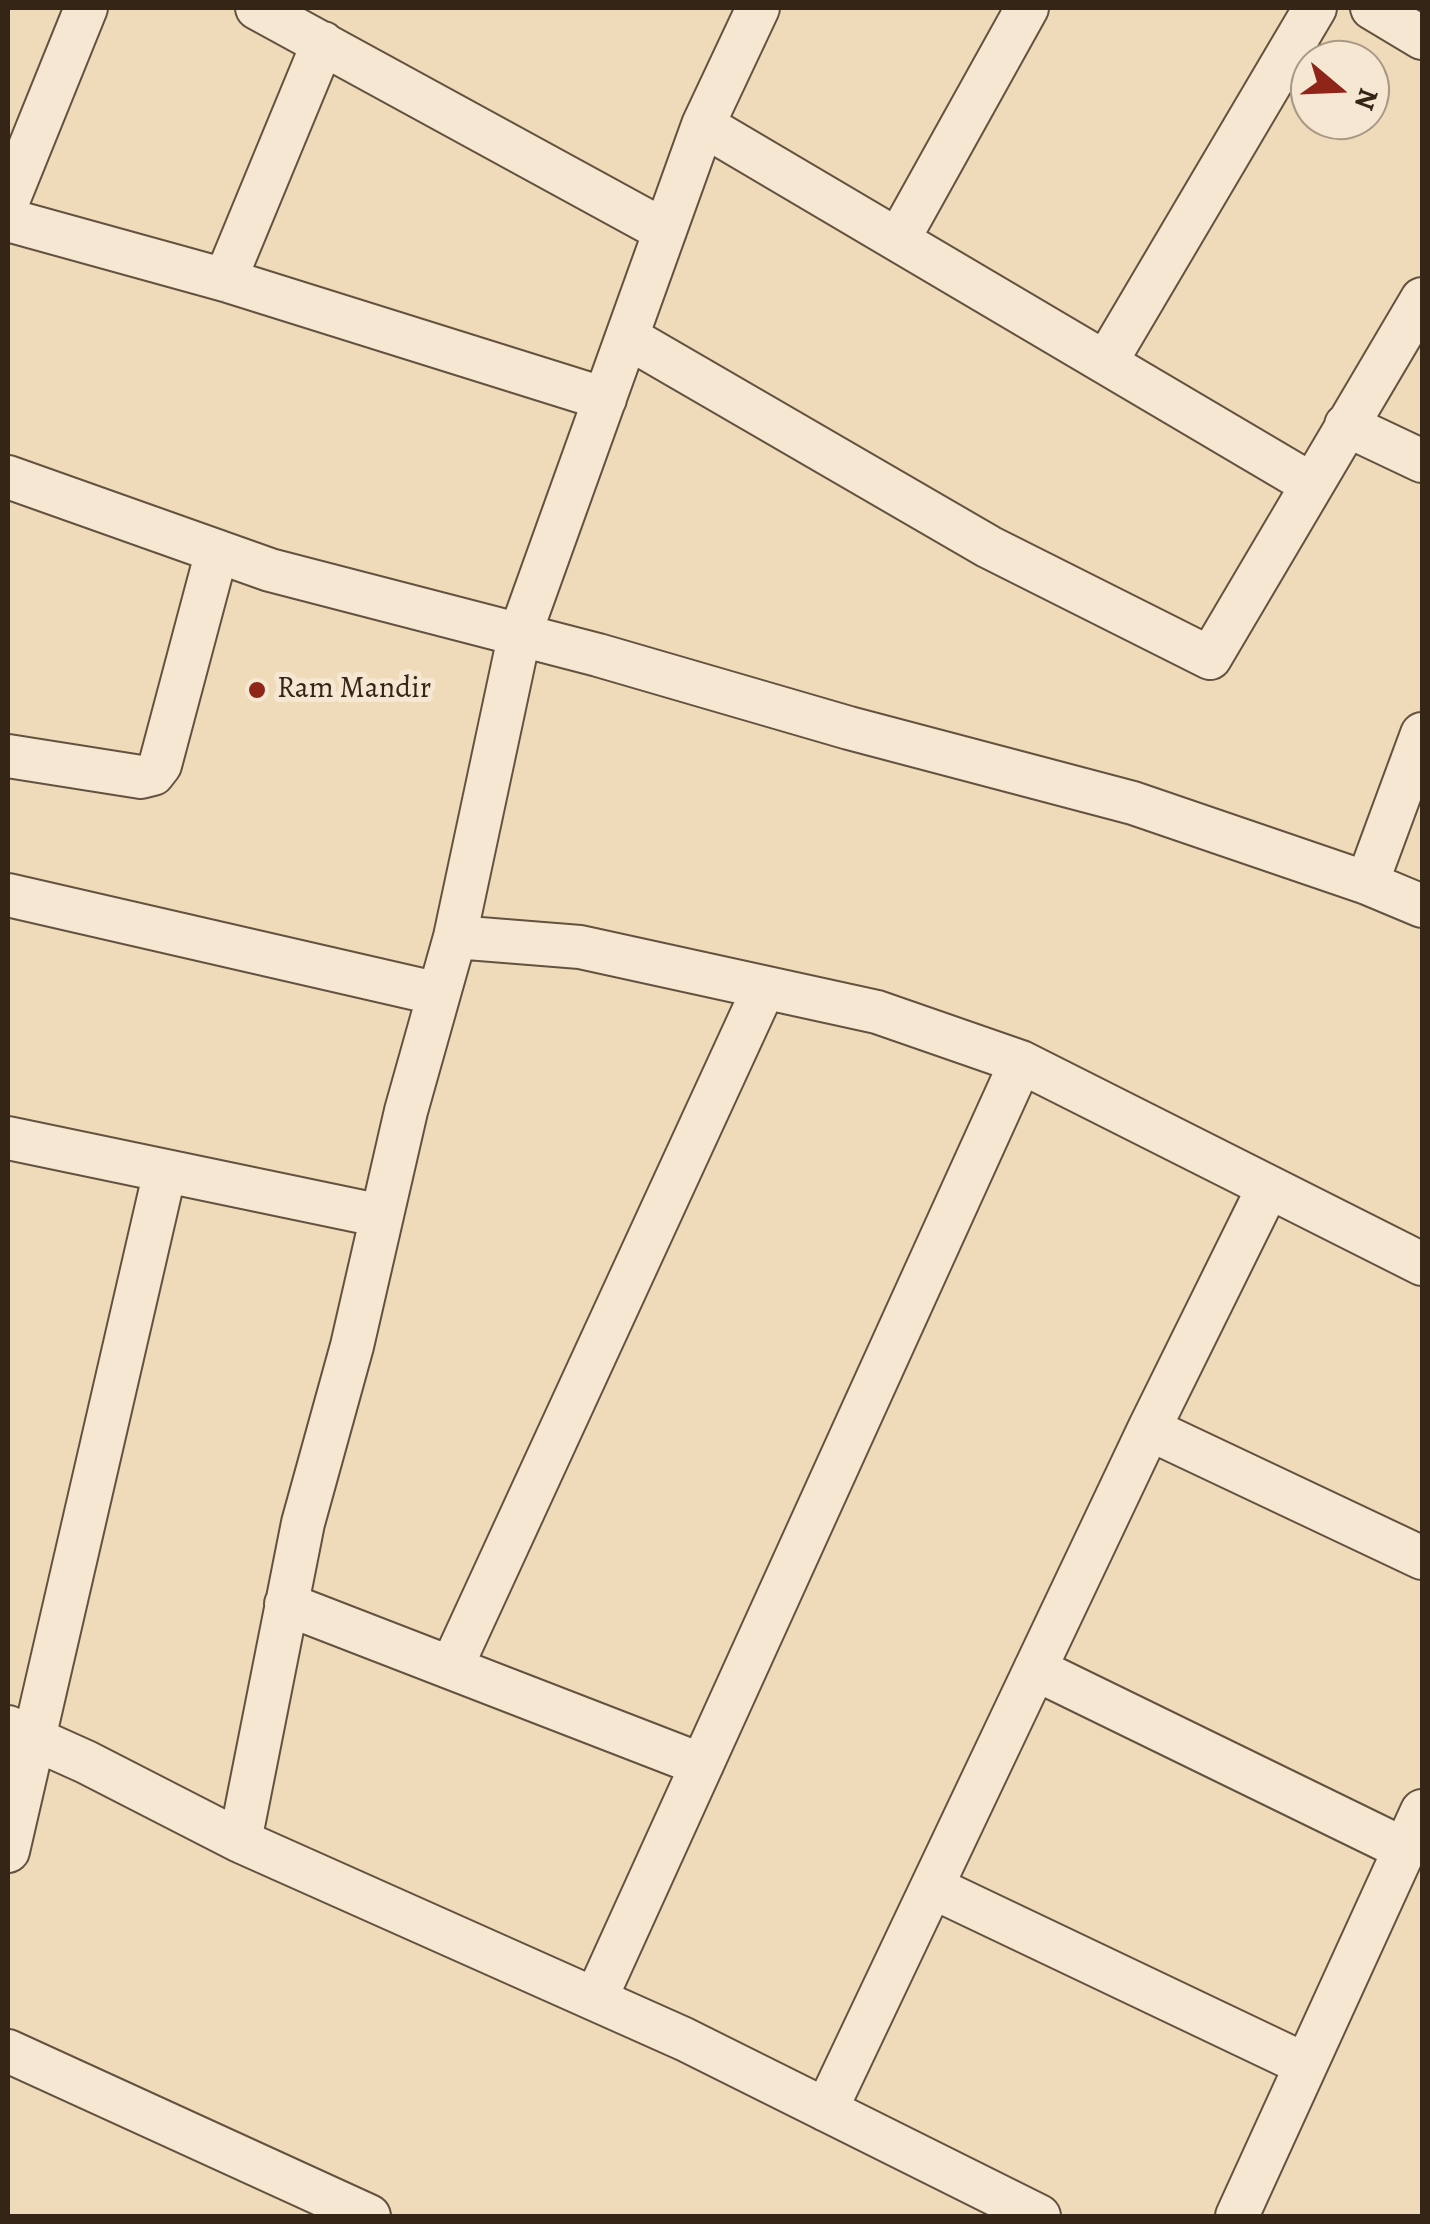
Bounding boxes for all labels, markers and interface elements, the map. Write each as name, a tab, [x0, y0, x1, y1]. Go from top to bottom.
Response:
north arrow	[1290, 40, 1390, 140]
text: N	[1345, 83, 1388, 115]
place label: Ram Mandir	[277, 672, 431, 708]
marker: Ram Mandir	[246, 679, 268, 701]

